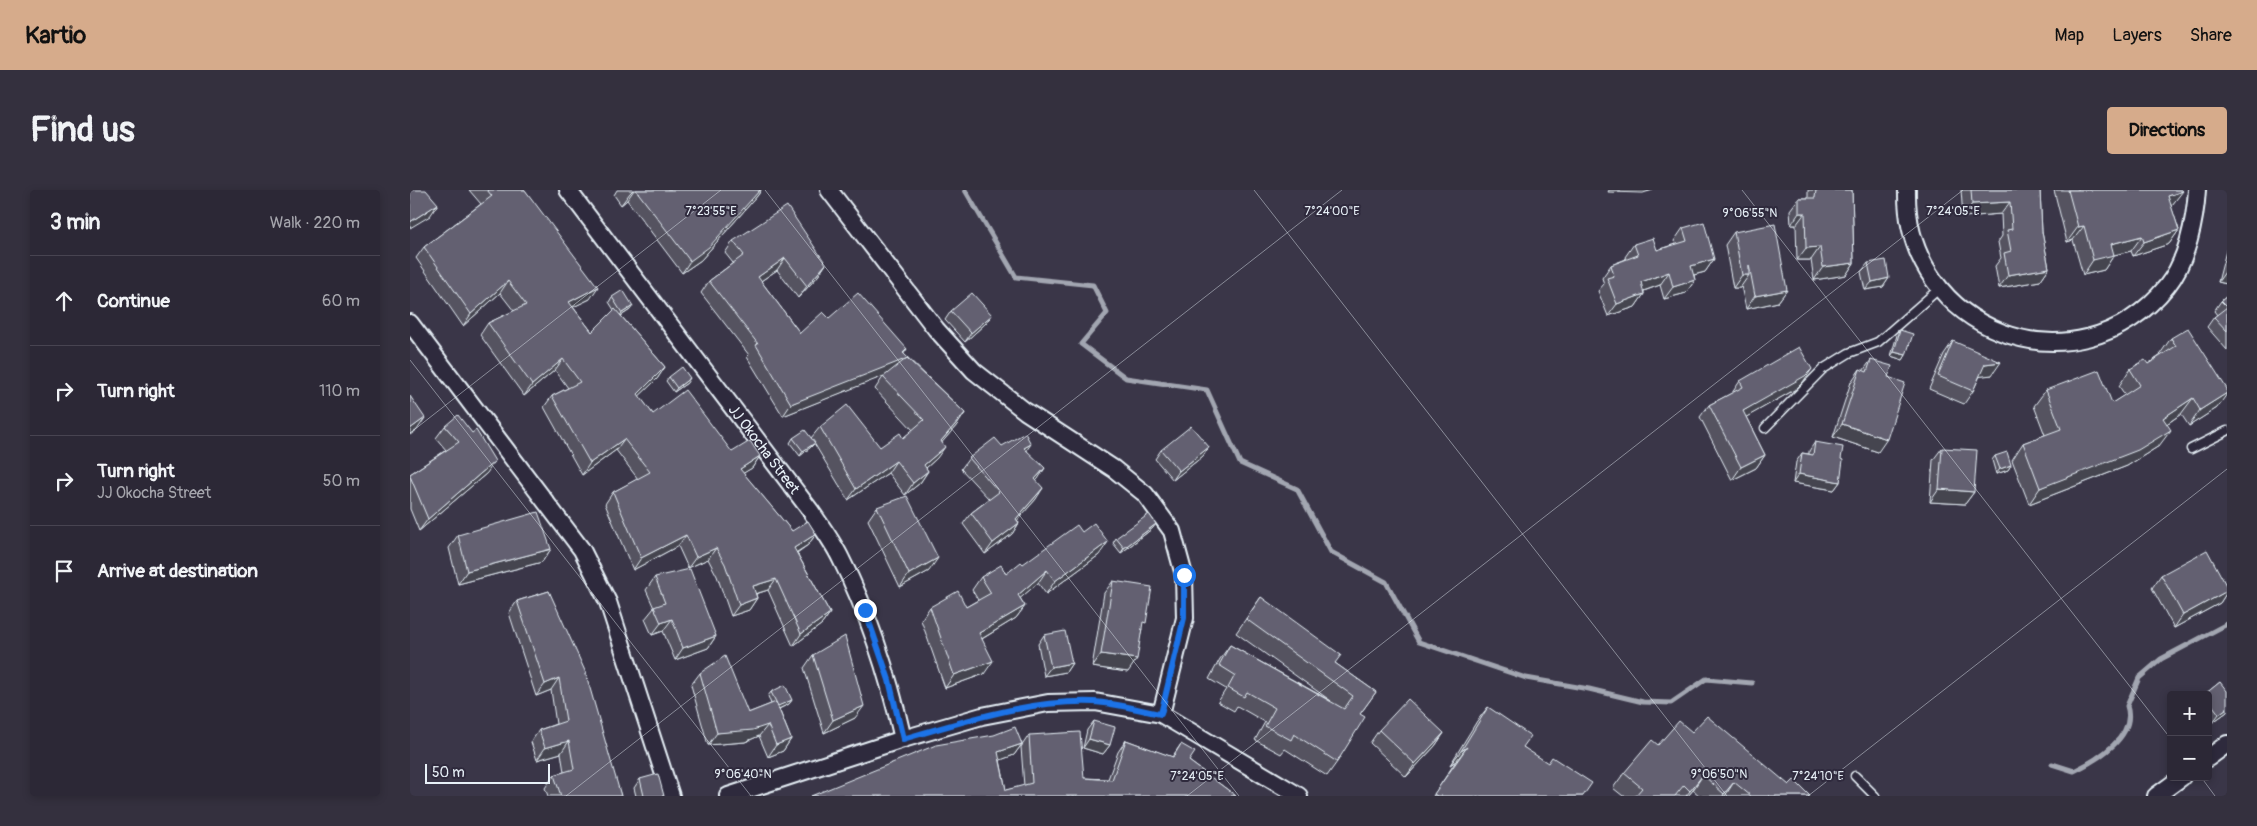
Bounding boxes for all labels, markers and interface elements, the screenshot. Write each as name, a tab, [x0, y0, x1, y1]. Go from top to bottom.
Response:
text: Kartio	[25, 21, 86, 50]
text: Map	[2055, 24, 2084, 47]
text: Layers	[2112, 24, 2162, 47]
text: Share	[2190, 24, 2232, 47]
button: Directions	[2107, 107, 2227, 154]
text: Find us	[30, 108, 135, 152]
text: 7°23'55"E	[685, 204, 737, 219]
text: 7°24'00"E	[1304, 204, 1360, 219]
text: 7°24'05"E	[1926, 204, 1980, 219]
text: 9°06'55"N	[1723, 206, 1778, 221]
text: 3 min	[50, 209, 100, 236]
text: Walk · 220 m	[270, 213, 360, 233]
icon: ahead	[50, 287, 78, 315]
text: Continue	[97, 289, 170, 313]
text: 60 m	[322, 291, 360, 311]
icon: right	[50, 377, 78, 405]
text: Turn right	[97, 379, 175, 403]
text: 110 m	[319, 381, 360, 401]
street label: JJ Okocha Street	[724, 401, 804, 499]
text: Turn right	[97, 459, 175, 483]
icon: right	[50, 467, 78, 495]
text: 50 m	[323, 471, 360, 491]
text: JJ Okocha Street	[97, 483, 211, 503]
icon: arrive	[50, 557, 78, 585]
text: Arrive at destination	[97, 559, 258, 583]
route start	[1173, 564, 1196, 587]
route end	[854, 599, 877, 622]
map controls	[2167, 691, 2212, 781]
button: +	[2167, 691, 2212, 736]
button: −	[2167, 736, 2212, 781]
scale bar	[425, 761, 550, 784]
text: 50 m	[432, 764, 465, 781]
text: 9°06'40"N	[714, 767, 772, 782]
text: 9°06'50"N	[1691, 767, 1747, 782]
text: 7°24'05"E	[1170, 769, 1224, 784]
text: 7°24'10"E	[1792, 769, 1844, 784]

